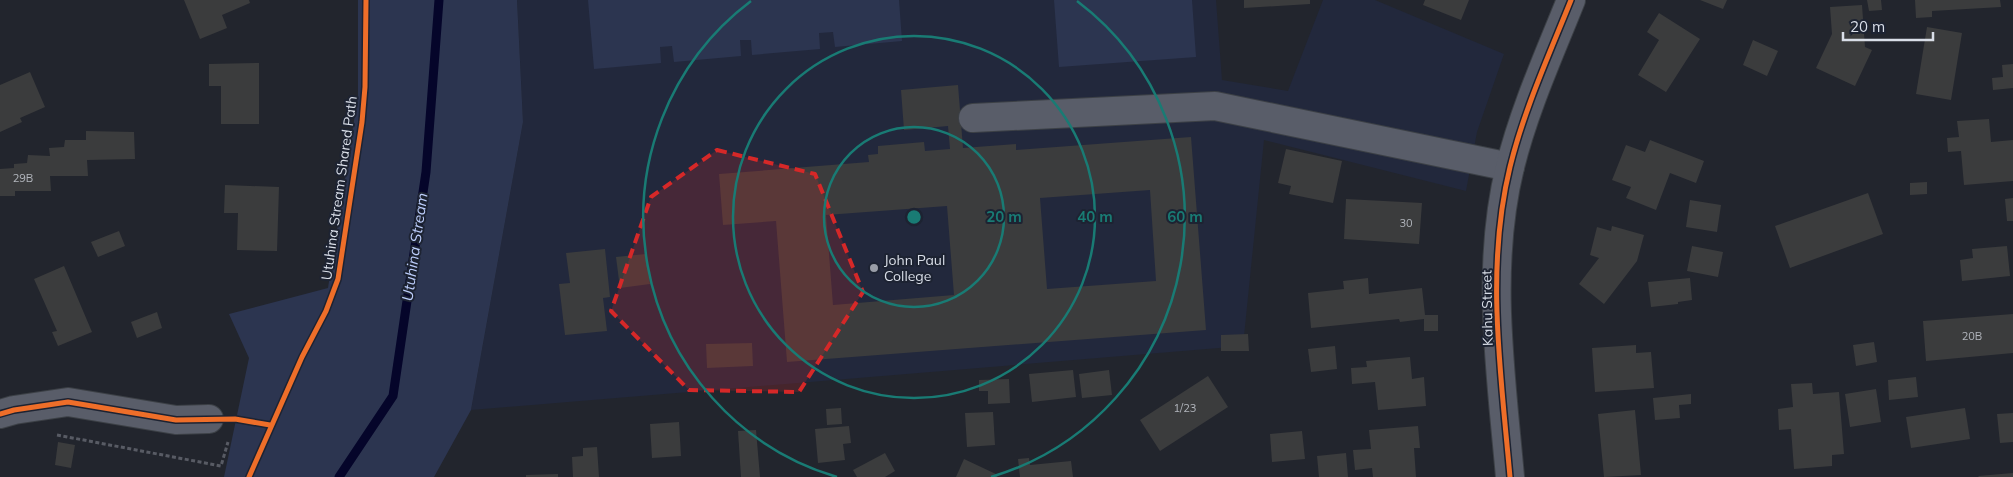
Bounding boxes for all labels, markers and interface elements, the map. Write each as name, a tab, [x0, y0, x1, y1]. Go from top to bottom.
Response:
scale bar	[1843, 10, 1933, 42]
text: 20 m	[1850, 17, 1885, 36]
street label: Utuhina Stream Shared Path	[317, 95, 361, 281]
house number: 29B	[13, 171, 33, 185]
water label: Utuhina Stream	[398, 192, 432, 302]
text: 20 m	[986, 207, 1022, 226]
text: 40 m	[1077, 207, 1113, 226]
text: 60 m	[1167, 207, 1203, 226]
centre of rings	[905, 208, 923, 226]
house number: 30	[1399, 216, 1413, 230]
place label: John Paul College	[884, 251, 945, 285]
marker: John Paul College	[868, 262, 880, 274]
street label: Kahu Street	[1477, 270, 1497, 346]
house number: 20B	[1962, 329, 1982, 343]
house number: 1/23	[1174, 401, 1196, 415]

